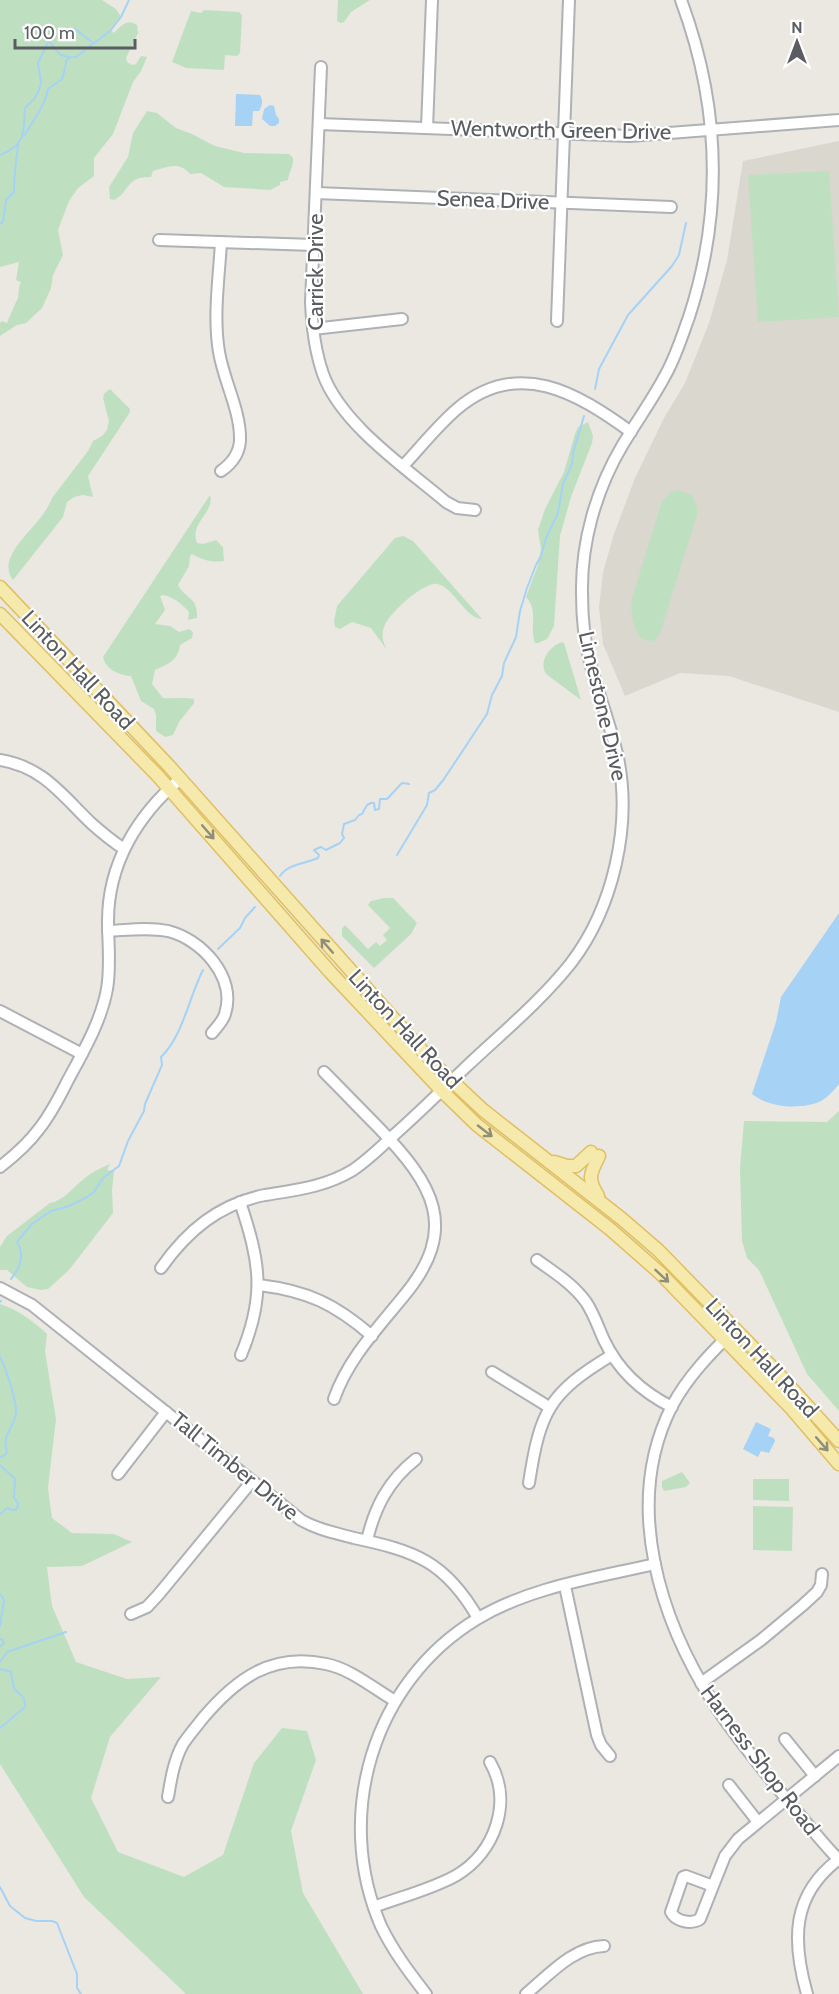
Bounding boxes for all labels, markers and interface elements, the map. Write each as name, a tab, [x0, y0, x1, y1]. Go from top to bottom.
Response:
scale bar	[15, 12, 135, 50]
north arrow	[767, 12, 827, 72]
text: N	[791, 18, 803, 37]
text: 100 m	[24, 22, 75, 44]
street label: Wentworth Green Drive	[451, 115, 671, 145]
street label: Senea Drive	[436, 185, 550, 215]
street label: Carrick Drive	[302, 214, 329, 330]
street label: Linton Hall Road	[16, 605, 140, 735]
street label: Limestone Drive	[573, 629, 633, 783]
one-way arrow	[201, 824, 215, 839]
one-way arrow	[320, 938, 334, 953]
street label: Linton Hall Road	[343, 964, 467, 1094]
one-way arrow	[477, 1124, 493, 1137]
one-way arrow	[655, 1268, 670, 1283]
street label: Linton Hall Road	[700, 1293, 824, 1423]
street label: Tall Timber Drive	[166, 1406, 304, 1526]
one-way arrow	[815, 1436, 829, 1451]
street label: Harness Shop Road	[695, 1680, 825, 1840]

